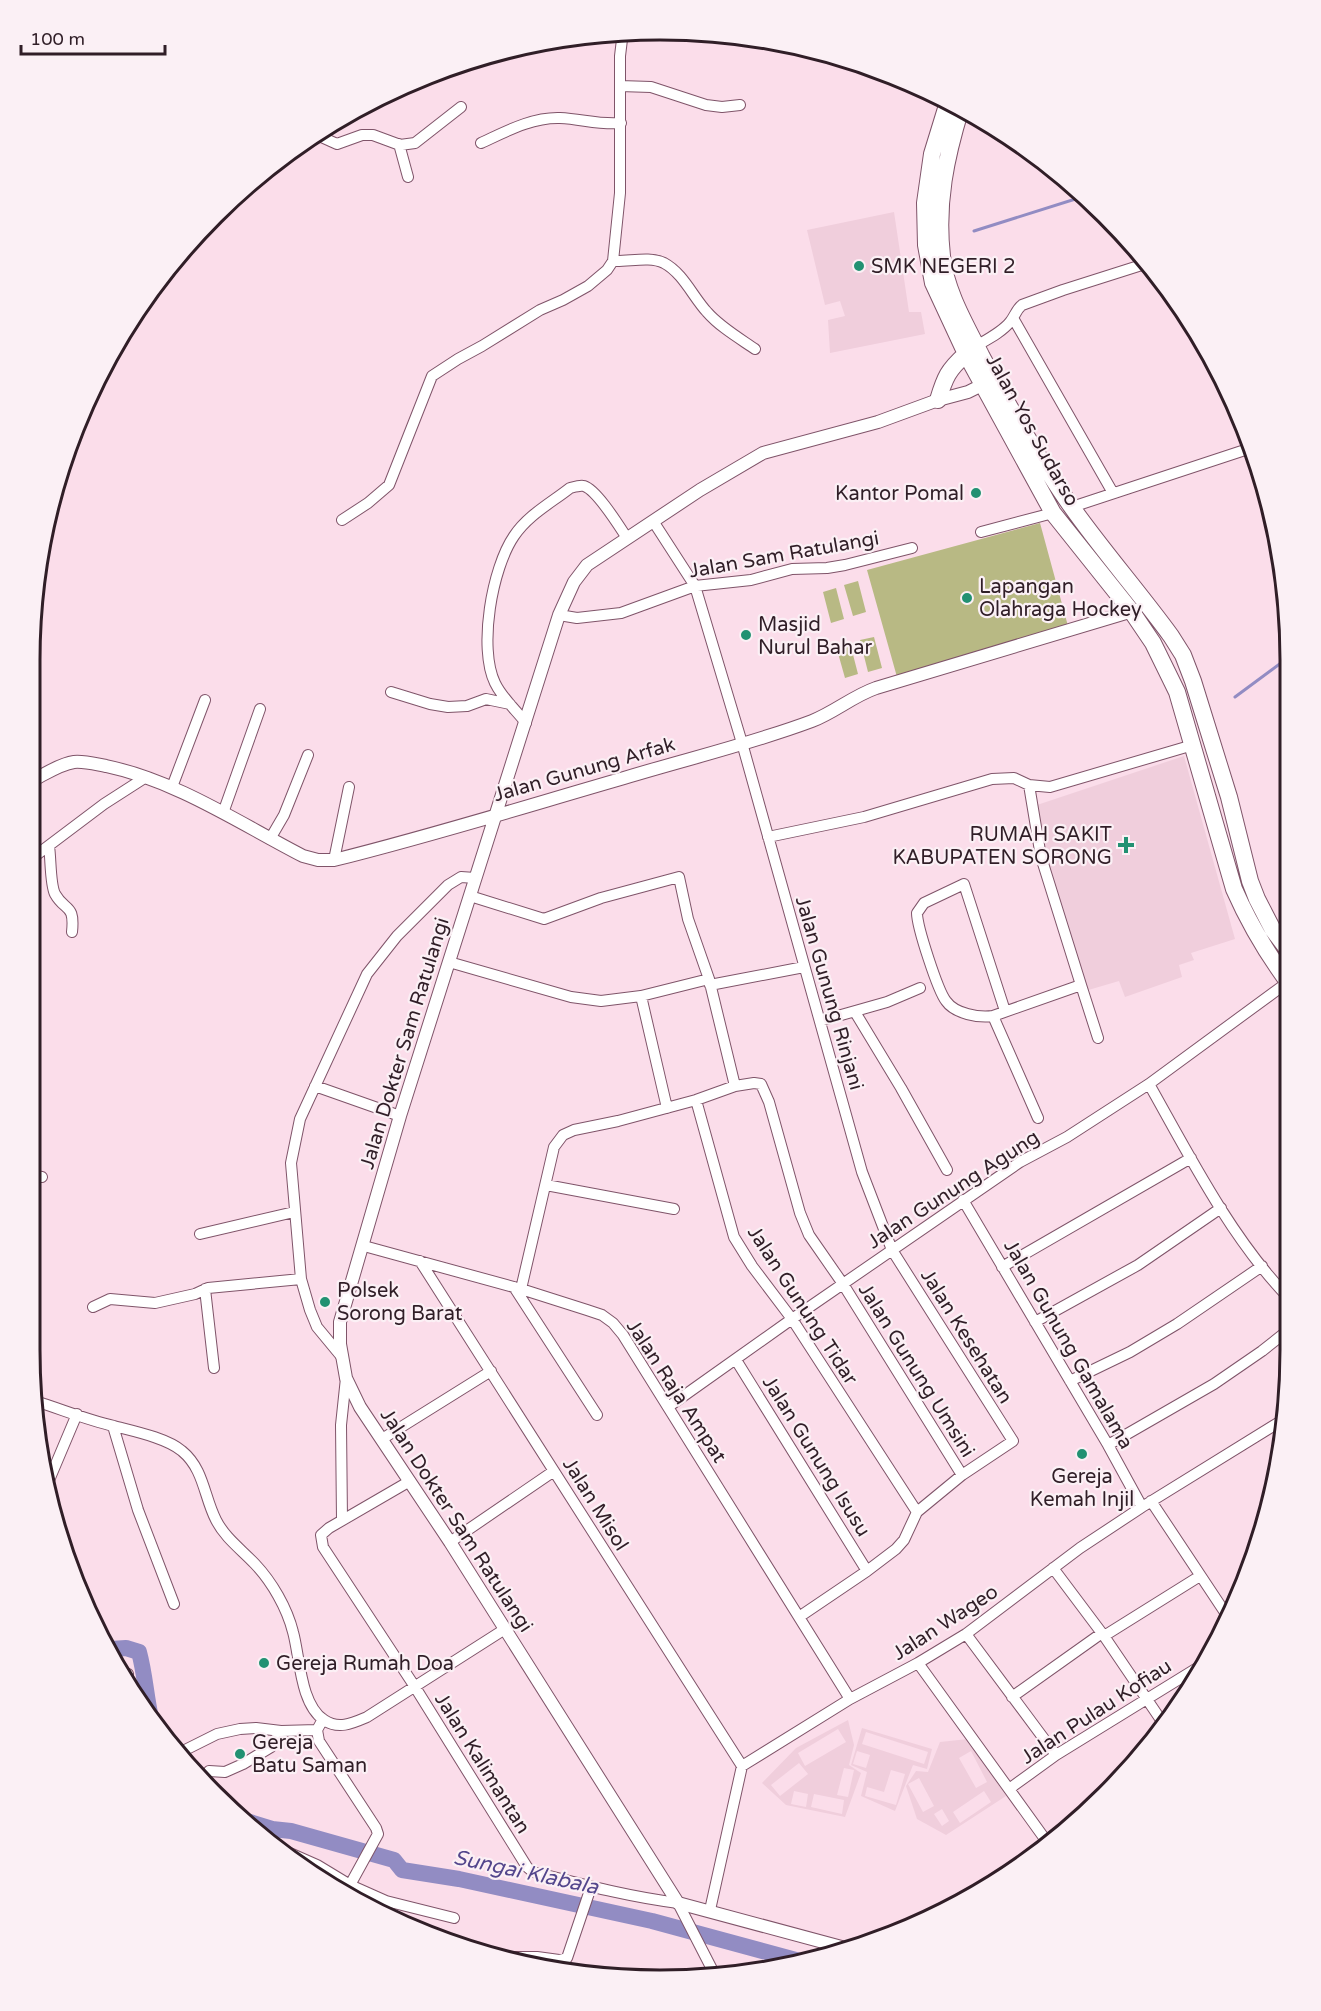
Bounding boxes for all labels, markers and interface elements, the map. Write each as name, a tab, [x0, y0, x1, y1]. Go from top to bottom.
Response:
scale bar	[21, 18, 165, 56]
text: 100 m	[30, 28, 85, 50]
place label: SMK NEGERI 2	[871, 255, 1016, 279]
marker: SMK NEGERI 2	[852, 259, 866, 273]
street label: Jalan Yos Sudarso	[980, 350, 1084, 511]
place label: Kantor Pomal	[835, 482, 964, 506]
marker: Kantor Pomal	[969, 486, 983, 500]
street label: Jalan Sam Ratulangi	[687, 526, 881, 584]
place label: Lapangan Olahraga Hockey	[979, 575, 1142, 622]
marker: Lapangan Olahraga Hockey	[960, 591, 974, 605]
place label: Masjid Nurul Bahar	[758, 613, 873, 660]
marker: Masjid Nurul Bahar	[739, 628, 753, 642]
street label: Jalan Gunung Arfak	[491, 733, 678, 807]
place label: RUMAH SAKIT KABUPATEN SORONG	[892, 823, 1112, 870]
marker: RUMAH SAKIT KABUPATEN SORONG	[1117, 836, 1135, 854]
street label: Jalan Gunung Rinjani	[790, 894, 868, 1093]
street label: Jalan Dokter Sam Ratulangi	[355, 915, 455, 1172]
street label: Jalan Gunung Agung	[863, 1125, 1044, 1254]
street label: Jalan Gunung Tidar	[742, 1222, 863, 1390]
street label: Jalan Gunung Gamalama	[998, 1236, 1138, 1453]
street label: Jalan Kesehatan	[915, 1265, 1017, 1408]
place label: Polsek Sorong Barat	[337, 1279, 463, 1326]
street label: Jalan Gunung Umsini	[853, 1279, 979, 1462]
marker: Polsek Sorong Barat	[318, 1295, 332, 1309]
street label: Jalan Raja Ampat	[621, 1316, 732, 1468]
street label: Jalan Gunung Isusu	[757, 1372, 875, 1541]
street label: Jalan Dokter Sam Ratulangi	[375, 1404, 538, 1637]
marker: Gereja Kemah Injil	[1075, 1447, 1089, 1461]
street label: Jalan Misol	[557, 1454, 633, 1555]
place label: Gereja Kemah Injil	[1030, 1465, 1134, 1512]
street label: Jalan Wageo	[888, 1580, 1003, 1666]
place label: Gereja Rumah Doa	[276, 1652, 454, 1676]
street label: Jalan Pulau Kofiau	[1017, 1654, 1176, 1769]
marker: Gereja Rumah Doa	[257, 1656, 271, 1670]
street label: Jalan Kalimantan	[429, 1689, 535, 1838]
place label: Gereja Batu Saman	[252, 1731, 367, 1778]
marker: Gereja Batu Saman	[233, 1747, 247, 1761]
water label: Sungai Klabala	[451, 1845, 602, 1900]

